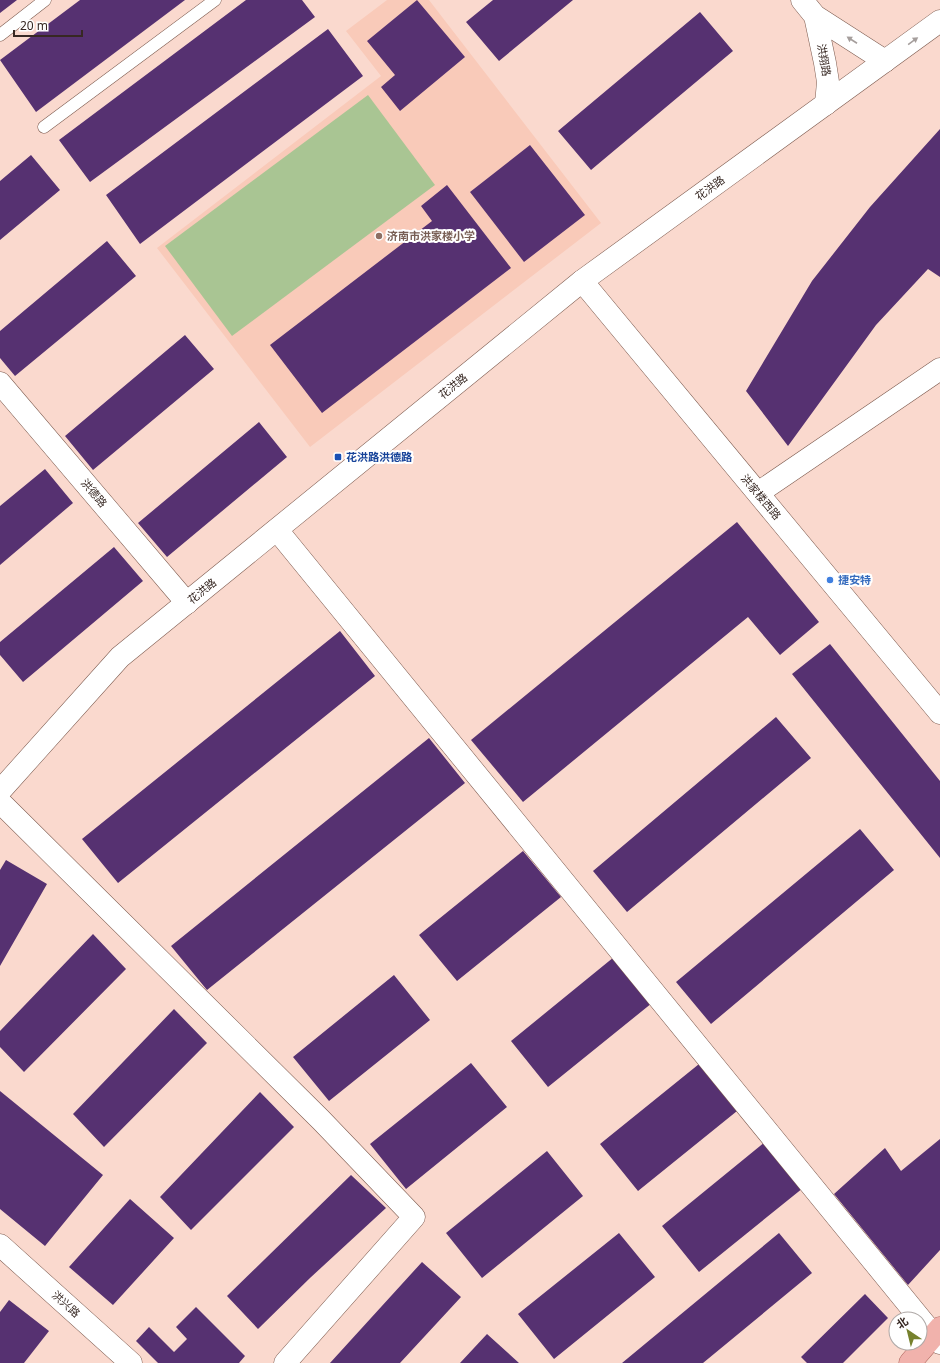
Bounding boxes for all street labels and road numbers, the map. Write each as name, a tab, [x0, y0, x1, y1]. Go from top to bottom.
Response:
street label: 洪翔路	[814, 42, 835, 77]
street label: 花洪路	[692, 172, 727, 203]
street label: 花洪路	[435, 369, 470, 402]
street label: 洪家楼西路	[738, 471, 785, 523]
street label: 洪德路	[78, 475, 111, 510]
street label: 花洪路	[184, 574, 219, 607]
street label: 洪兴路	[49, 1287, 84, 1320]

